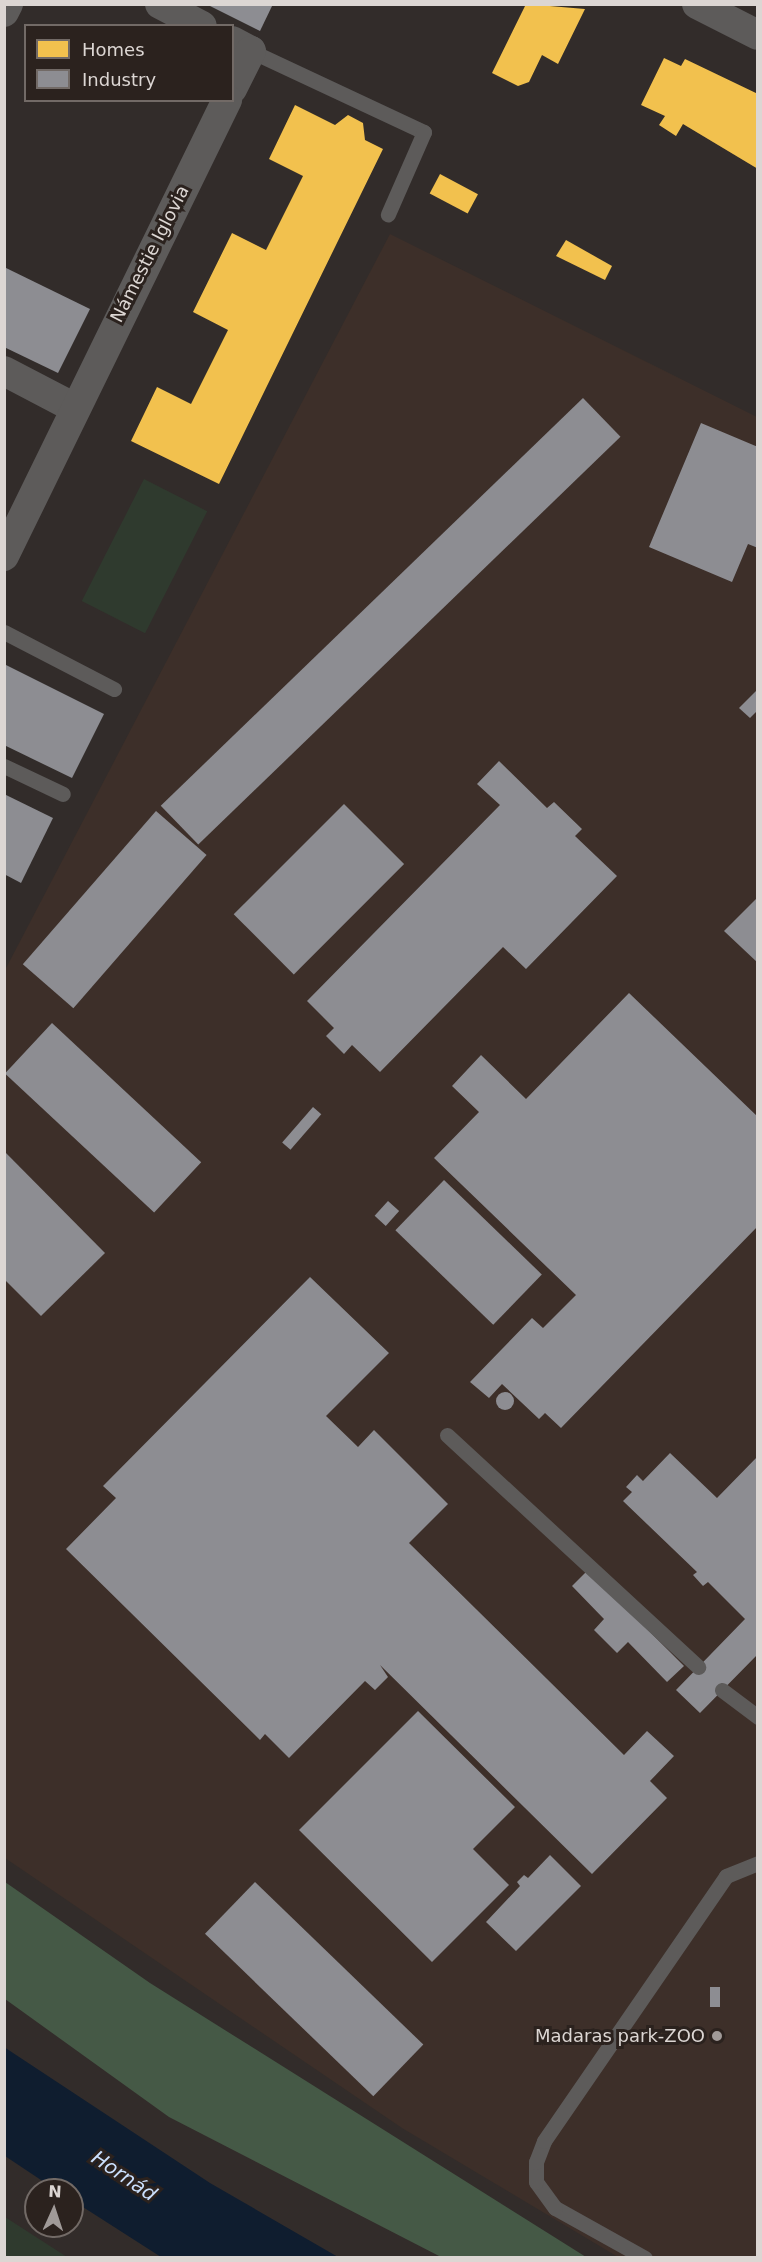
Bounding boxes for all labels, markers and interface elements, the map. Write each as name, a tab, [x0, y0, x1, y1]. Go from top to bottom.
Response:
legend	[24, 24, 234, 102]
text: Homes	[82, 39, 145, 60]
text: Industry	[82, 69, 156, 90]
street label: Námestie Iglovia	[106, 182, 194, 326]
place label: Madaras park-ZOO	[535, 2025, 705, 2047]
marker: Madaras park-ZOO	[710, 2029, 724, 2043]
water label: Hornád	[87, 2146, 161, 2206]
north arrow	[24, 2178, 84, 2238]
text: N	[48, 2182, 62, 2201]

